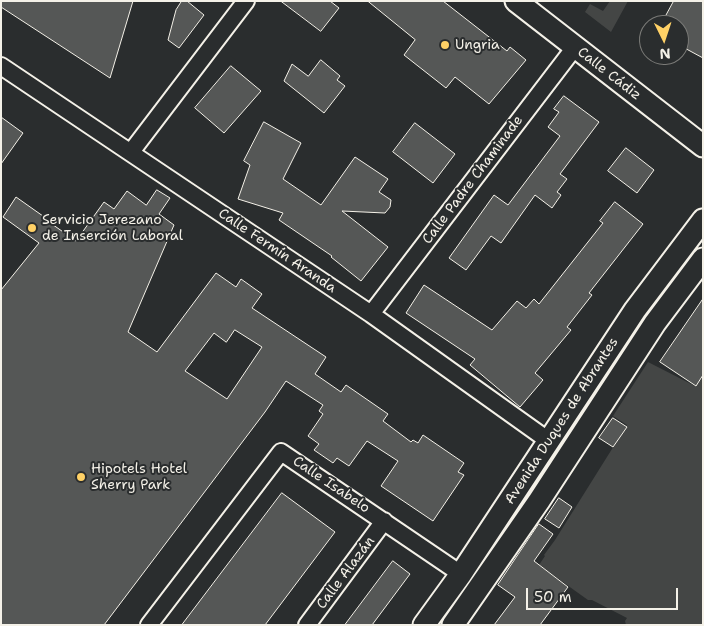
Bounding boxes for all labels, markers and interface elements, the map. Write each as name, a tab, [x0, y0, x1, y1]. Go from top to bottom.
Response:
north arrow	[639, 15, 689, 65]
place label: Ungria	[455, 37, 500, 53]
marker: Ungria	[439, 39, 451, 51]
street label: Calle Cádiz	[574, 44, 644, 104]
text: N	[659, 45, 671, 63]
street label: Calle Padre Chaminade	[419, 112, 527, 248]
street label: Calle Fermín Aranda	[215, 205, 339, 297]
place label: Servicio Jerezano de Inserción Laboral	[42, 212, 183, 244]
marker: Servicio Jerezano de Inserción Laboral	[26, 222, 38, 234]
street label: Avenida Duques de Abrantes	[502, 334, 622, 508]
street label: Calle Isabelo	[289, 453, 373, 517]
place label: Hipotels Hotel Sherry Park	[91, 461, 187, 494]
marker: Hipotels Hotel Sherry Park	[75, 471, 87, 483]
street label: Calle Alazán	[313, 533, 379, 613]
scale bar	[529, 578, 682, 610]
text: 50 m	[534, 587, 572, 607]

